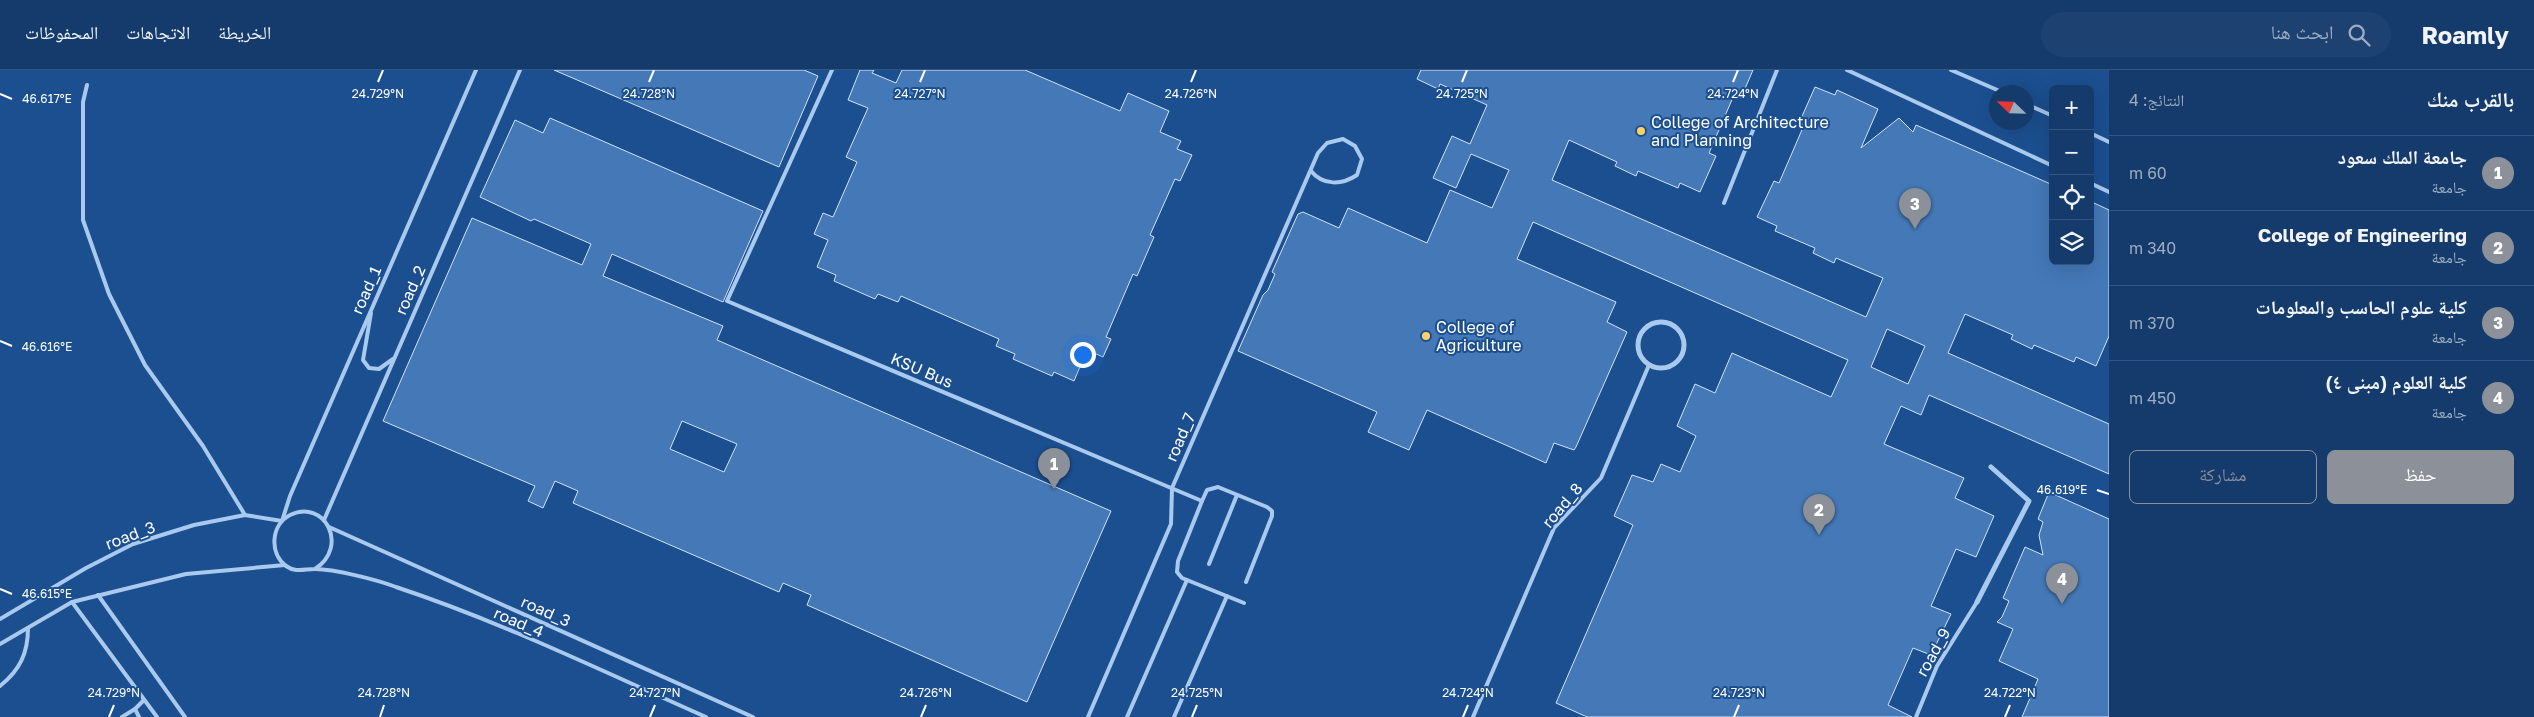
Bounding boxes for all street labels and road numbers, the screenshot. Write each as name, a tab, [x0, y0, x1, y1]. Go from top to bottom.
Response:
street label: road_2	[390, 262, 430, 318]
street label: road_1	[347, 263, 385, 317]
street label: KSU Bus	[888, 348, 956, 392]
street label: road_7	[1161, 410, 1199, 464]
street label: road_8	[1538, 479, 1586, 531]
street label: road_3	[102, 516, 158, 554]
street label: road_3	[518, 591, 574, 631]
street label: road_4	[491, 603, 547, 641]
street label: road_9	[1912, 624, 1954, 680]

